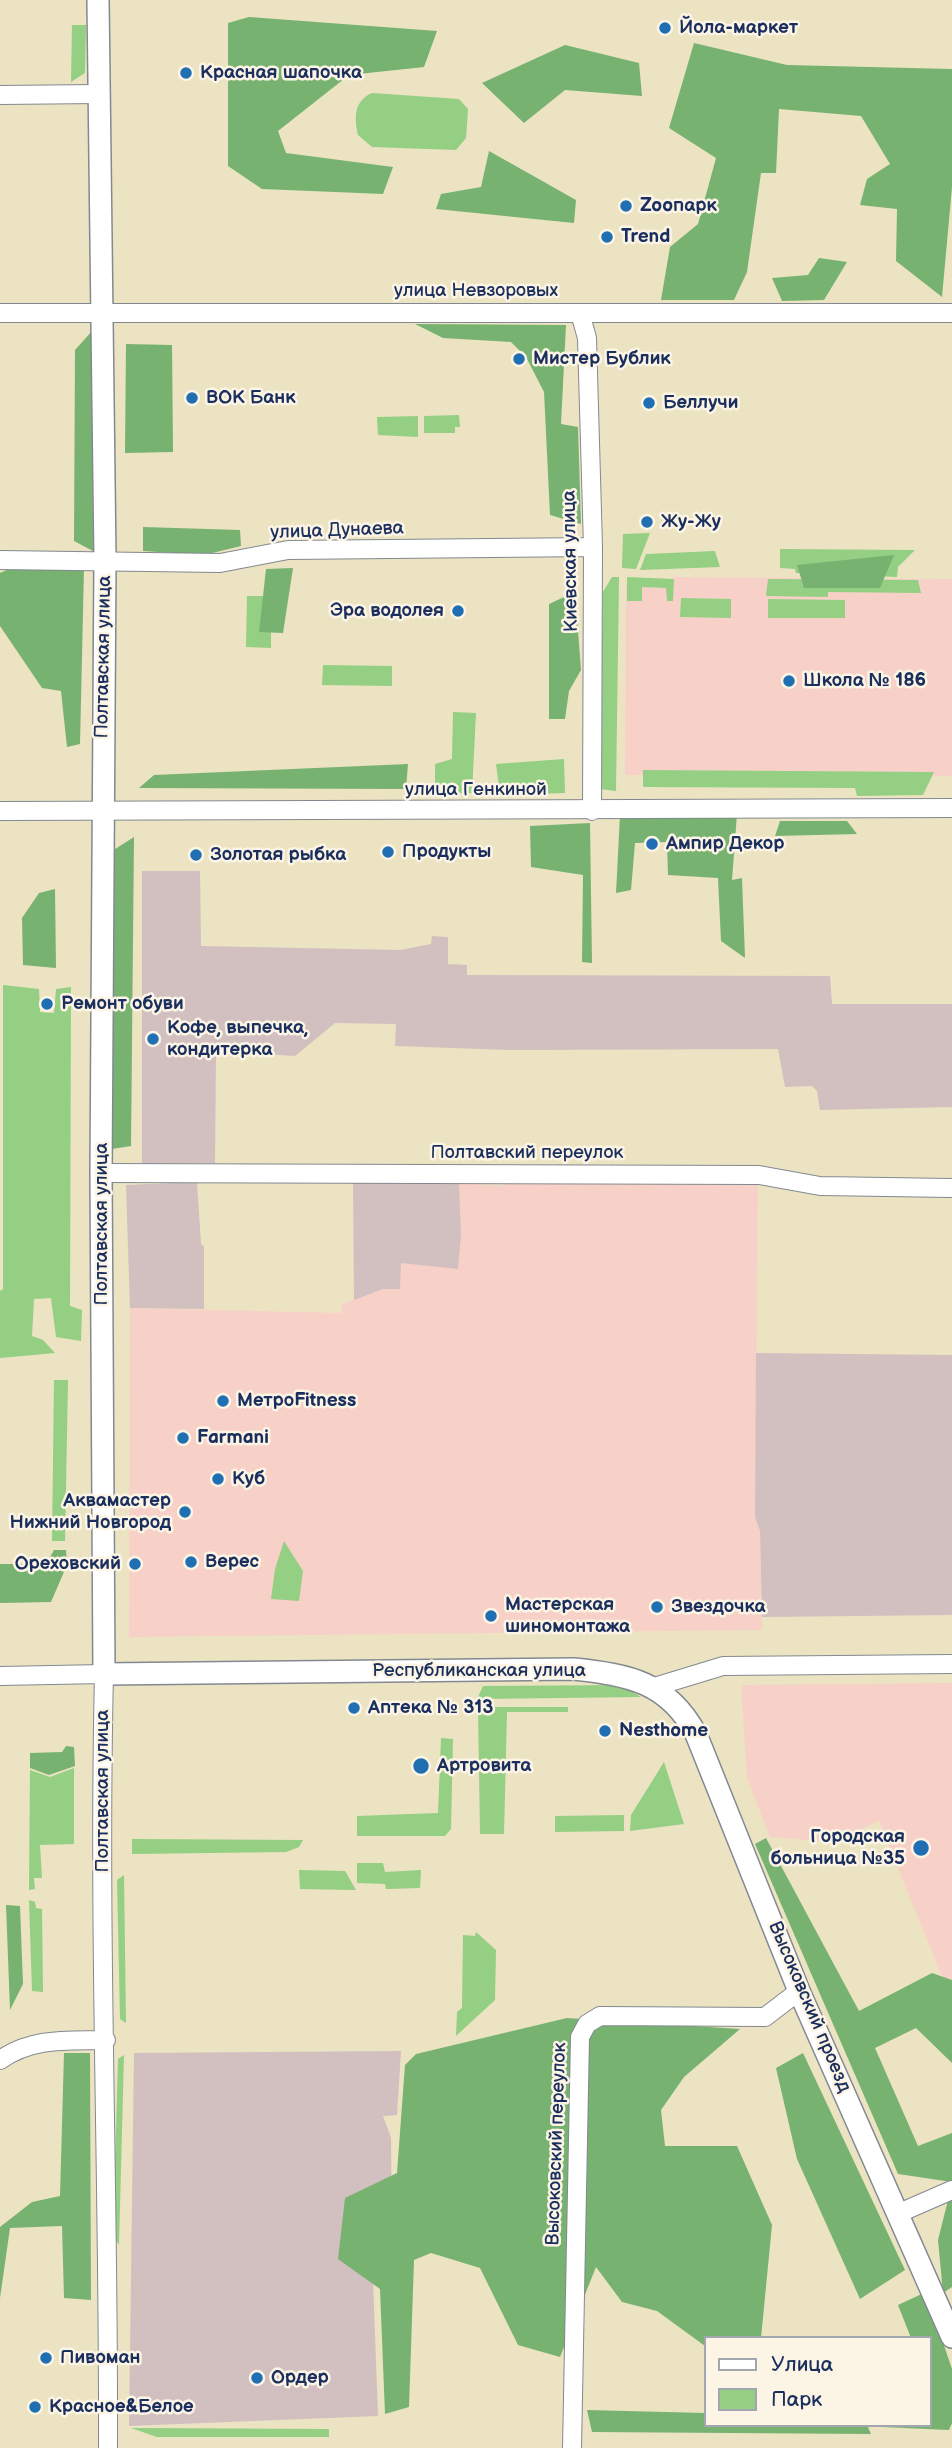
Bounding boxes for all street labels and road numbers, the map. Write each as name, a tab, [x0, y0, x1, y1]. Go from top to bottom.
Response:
street label: улица Невзоровых	[394, 280, 558, 302]
street label: Киевская улица	[558, 490, 584, 632]
street label: улица Дунаева	[270, 517, 404, 545]
street label: Полтавская улица	[91, 575, 117, 739]
street label: улица Генкиной	[405, 779, 547, 801]
street label: Полтавский переулок	[431, 1142, 623, 1164]
street label: Полтавская улица	[91, 1143, 113, 1305]
street label: Республиканская улица	[372, 1660, 586, 1682]
street label: Полтавская улица	[92, 1710, 114, 1872]
street label: Высоковский проезд	[763, 1918, 855, 2096]
street label: Высоковский переулок	[542, 2042, 572, 2246]

